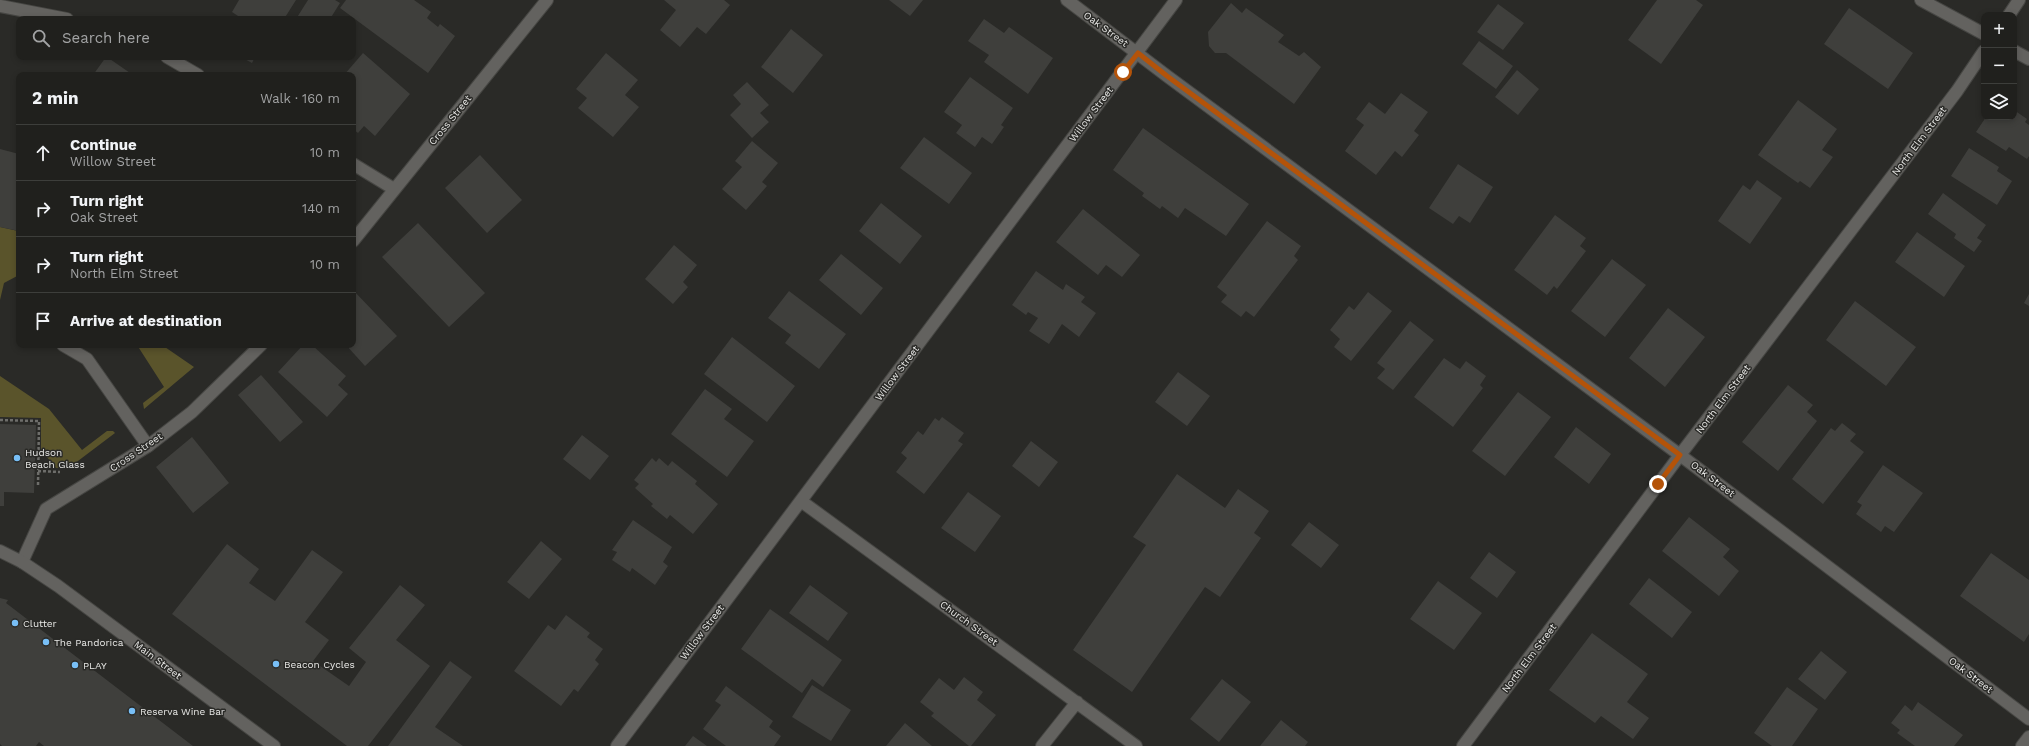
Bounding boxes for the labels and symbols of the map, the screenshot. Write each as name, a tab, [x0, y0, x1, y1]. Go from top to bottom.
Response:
street label: Oak Street	[1082, 9, 1131, 49]
route start	[1114, 63, 1132, 81]
street label: Willow Street	[1067, 84, 1116, 144]
street label: Cross Street	[427, 92, 474, 147]
street label: North Elm Street	[1890, 104, 1949, 178]
street label: Willow Street	[873, 343, 922, 403]
street label: North Elm Street	[1694, 362, 1753, 436]
street label: Cross Street	[108, 430, 165, 474]
place label: Hudson Beach Glass	[25, 447, 85, 470]
marker: Hudson Beach Glass	[12, 453, 22, 463]
street label: Oak Street	[1689, 459, 1738, 500]
route end	[1649, 475, 1667, 493]
street label: Church Street	[938, 598, 1001, 648]
street label: Willow Street	[678, 602, 727, 662]
marker: Clutter	[10, 618, 20, 628]
place label: Clutter	[23, 618, 57, 629]
street label: North Elm Street	[1500, 621, 1559, 695]
marker: The Pandorica	[41, 637, 51, 647]
place label: The Pandorica	[54, 637, 124, 648]
street label: Main Street	[132, 639, 185, 682]
street label: Oak Street	[1947, 655, 1996, 696]
marker: Beacon Cycles	[271, 659, 281, 669]
place label: Beacon Cycles	[284, 659, 355, 670]
marker: PLAY	[70, 660, 80, 670]
place label: PLAY	[83, 660, 107, 671]
marker: Reserva Wine Bar	[127, 706, 137, 716]
place label: Reserva Wine Bar	[140, 706, 225, 717]

